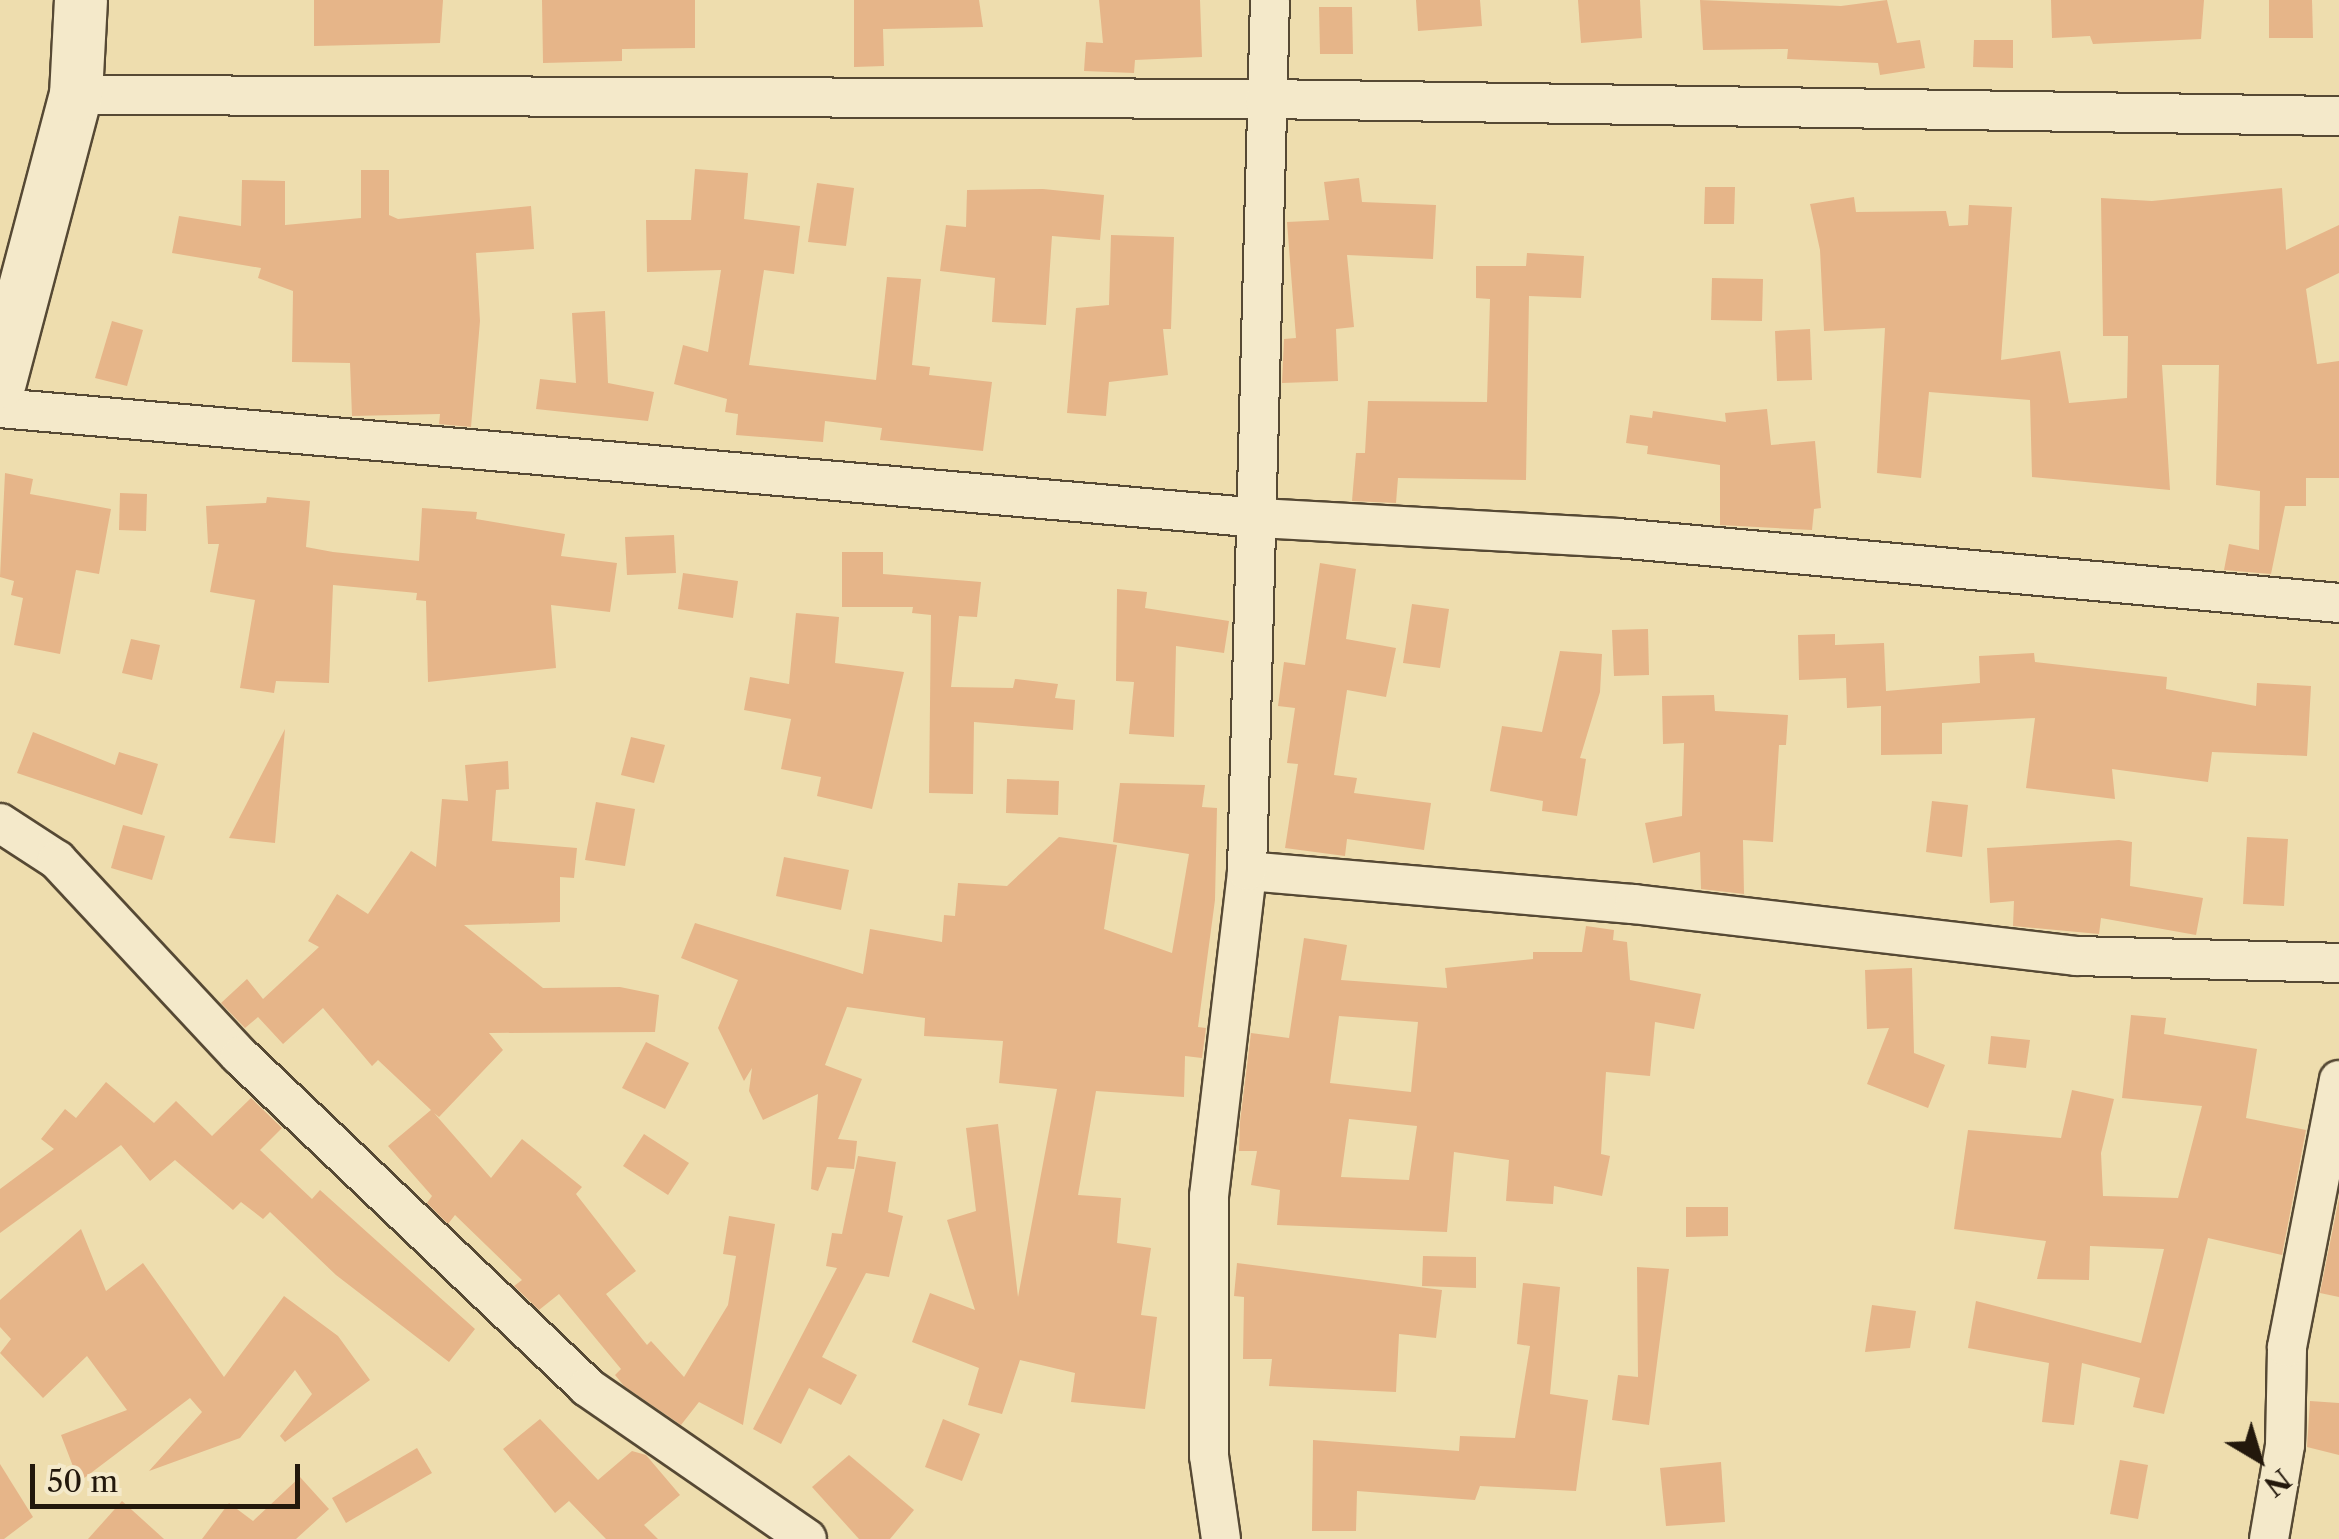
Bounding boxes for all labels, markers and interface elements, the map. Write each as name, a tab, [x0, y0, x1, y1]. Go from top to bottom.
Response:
north arrow	[2209, 1409, 2309, 1509]
scale bar	[35, 1444, 305, 1506]
text: N	[2257, 1462, 2298, 1504]
text: 50 m	[47, 1463, 118, 1500]

